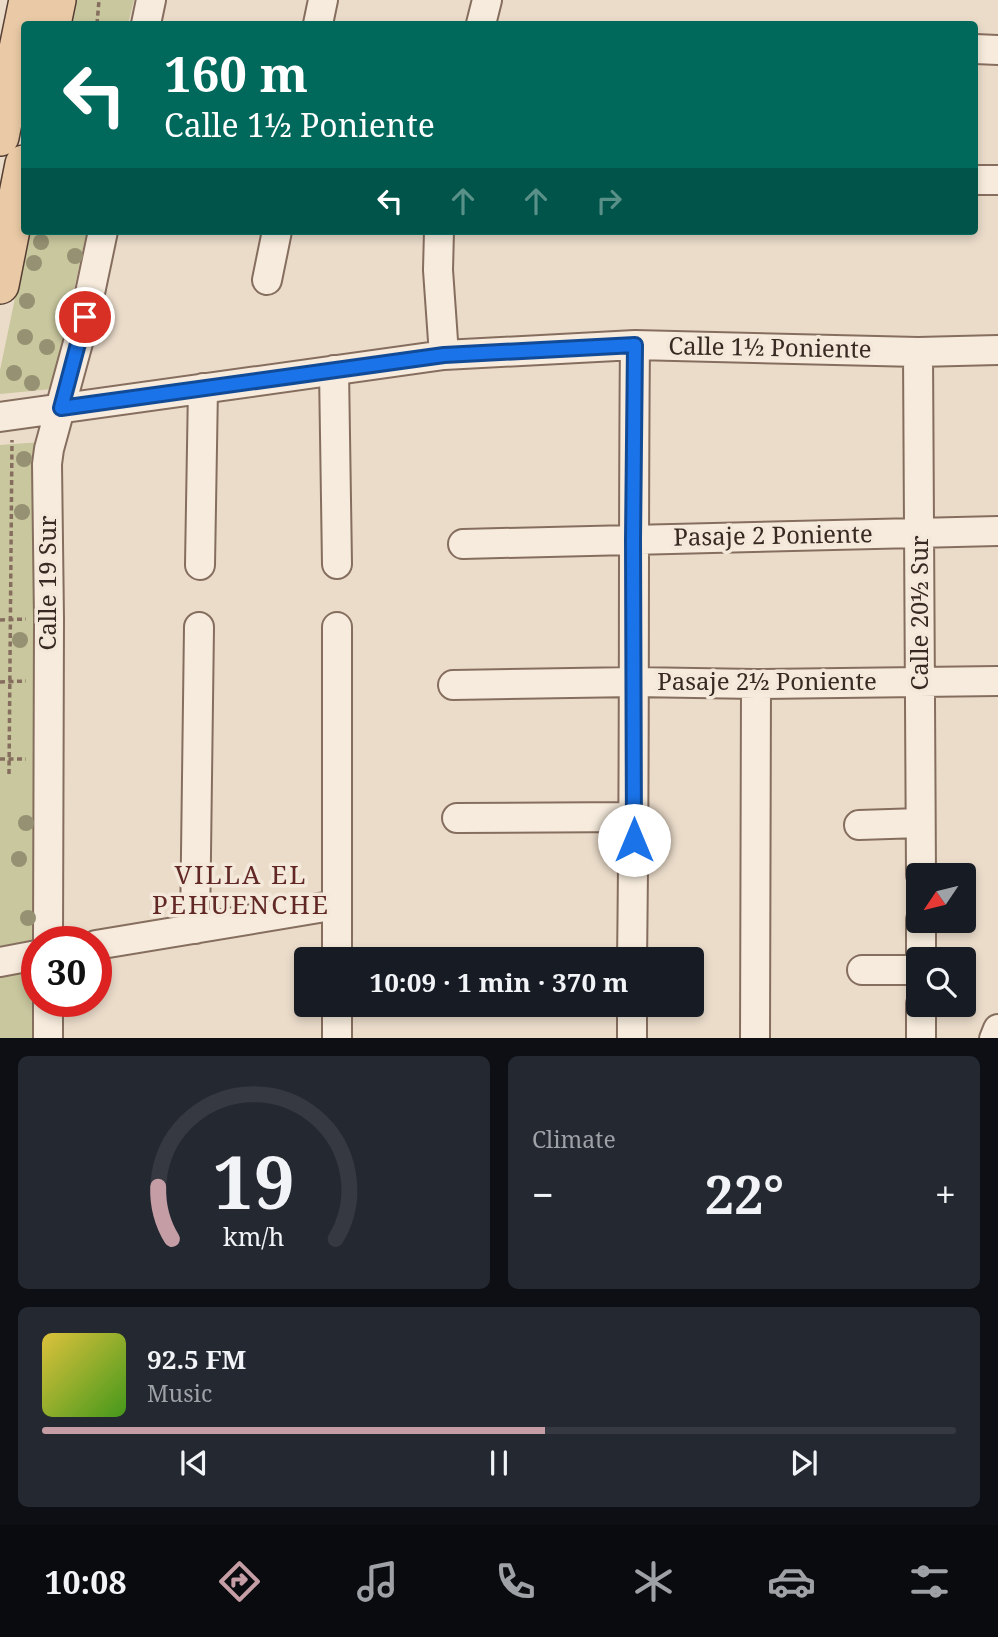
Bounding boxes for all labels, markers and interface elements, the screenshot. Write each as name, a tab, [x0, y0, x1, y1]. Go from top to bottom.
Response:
text: 160 m	[164, 40, 308, 106]
icon: left	[49, 49, 140, 140]
text: Calle 1½ Poniente	[164, 103, 435, 146]
icon: left	[371, 182, 409, 220]
icon: ahead	[444, 182, 482, 220]
icon: ahead	[517, 182, 555, 220]
icon: right	[590, 182, 628, 220]
pin	[55, 287, 115, 347]
icon: arrive	[66, 298, 104, 336]
street label: Calle 1½ Poniente	[668, 328, 872, 365]
street label: Calle 19 Sur	[30, 516, 63, 650]
street label: Pasaje 2 Poniente	[673, 516, 873, 553]
street label: Calle 20½ Sur	[902, 535, 935, 691]
street label: Pasaje 2½ Poniente	[657, 664, 877, 697]
position arrow	[597, 803, 671, 877]
district label: VILLA EL PEHUENCHE	[152, 856, 330, 922]
north arrow	[906, 863, 976, 933]
map controls	[906, 863, 976, 1017]
speed limit sign: 30	[21, 926, 112, 1017]
button: search	[906, 947, 976, 1017]
text: 10:09 · 1 min · 370 m	[369, 964, 629, 1000]
text: Climate	[532, 1123, 616, 1155]
text: 19	[213, 1131, 295, 1230]
text: 22°	[705, 1158, 784, 1229]
text: −	[532, 1168, 554, 1220]
text: +	[935, 1168, 956, 1220]
text: km/h	[223, 1218, 285, 1252]
text: 92.5 FM	[147, 1341, 246, 1377]
text: Music	[147, 1377, 212, 1409]
icon: previous	[175, 1444, 213, 1482]
icon: pause	[480, 1444, 518, 1482]
icon: next	[785, 1444, 823, 1482]
icon: directions	[215, 1557, 264, 1606]
icon: music	[353, 1557, 402, 1606]
icon: phone	[491, 1557, 540, 1606]
icon: climate	[629, 1557, 678, 1606]
icon: car	[767, 1557, 816, 1606]
icon: filters	[905, 1557, 954, 1606]
text: 10:08	[44, 1560, 126, 1603]

